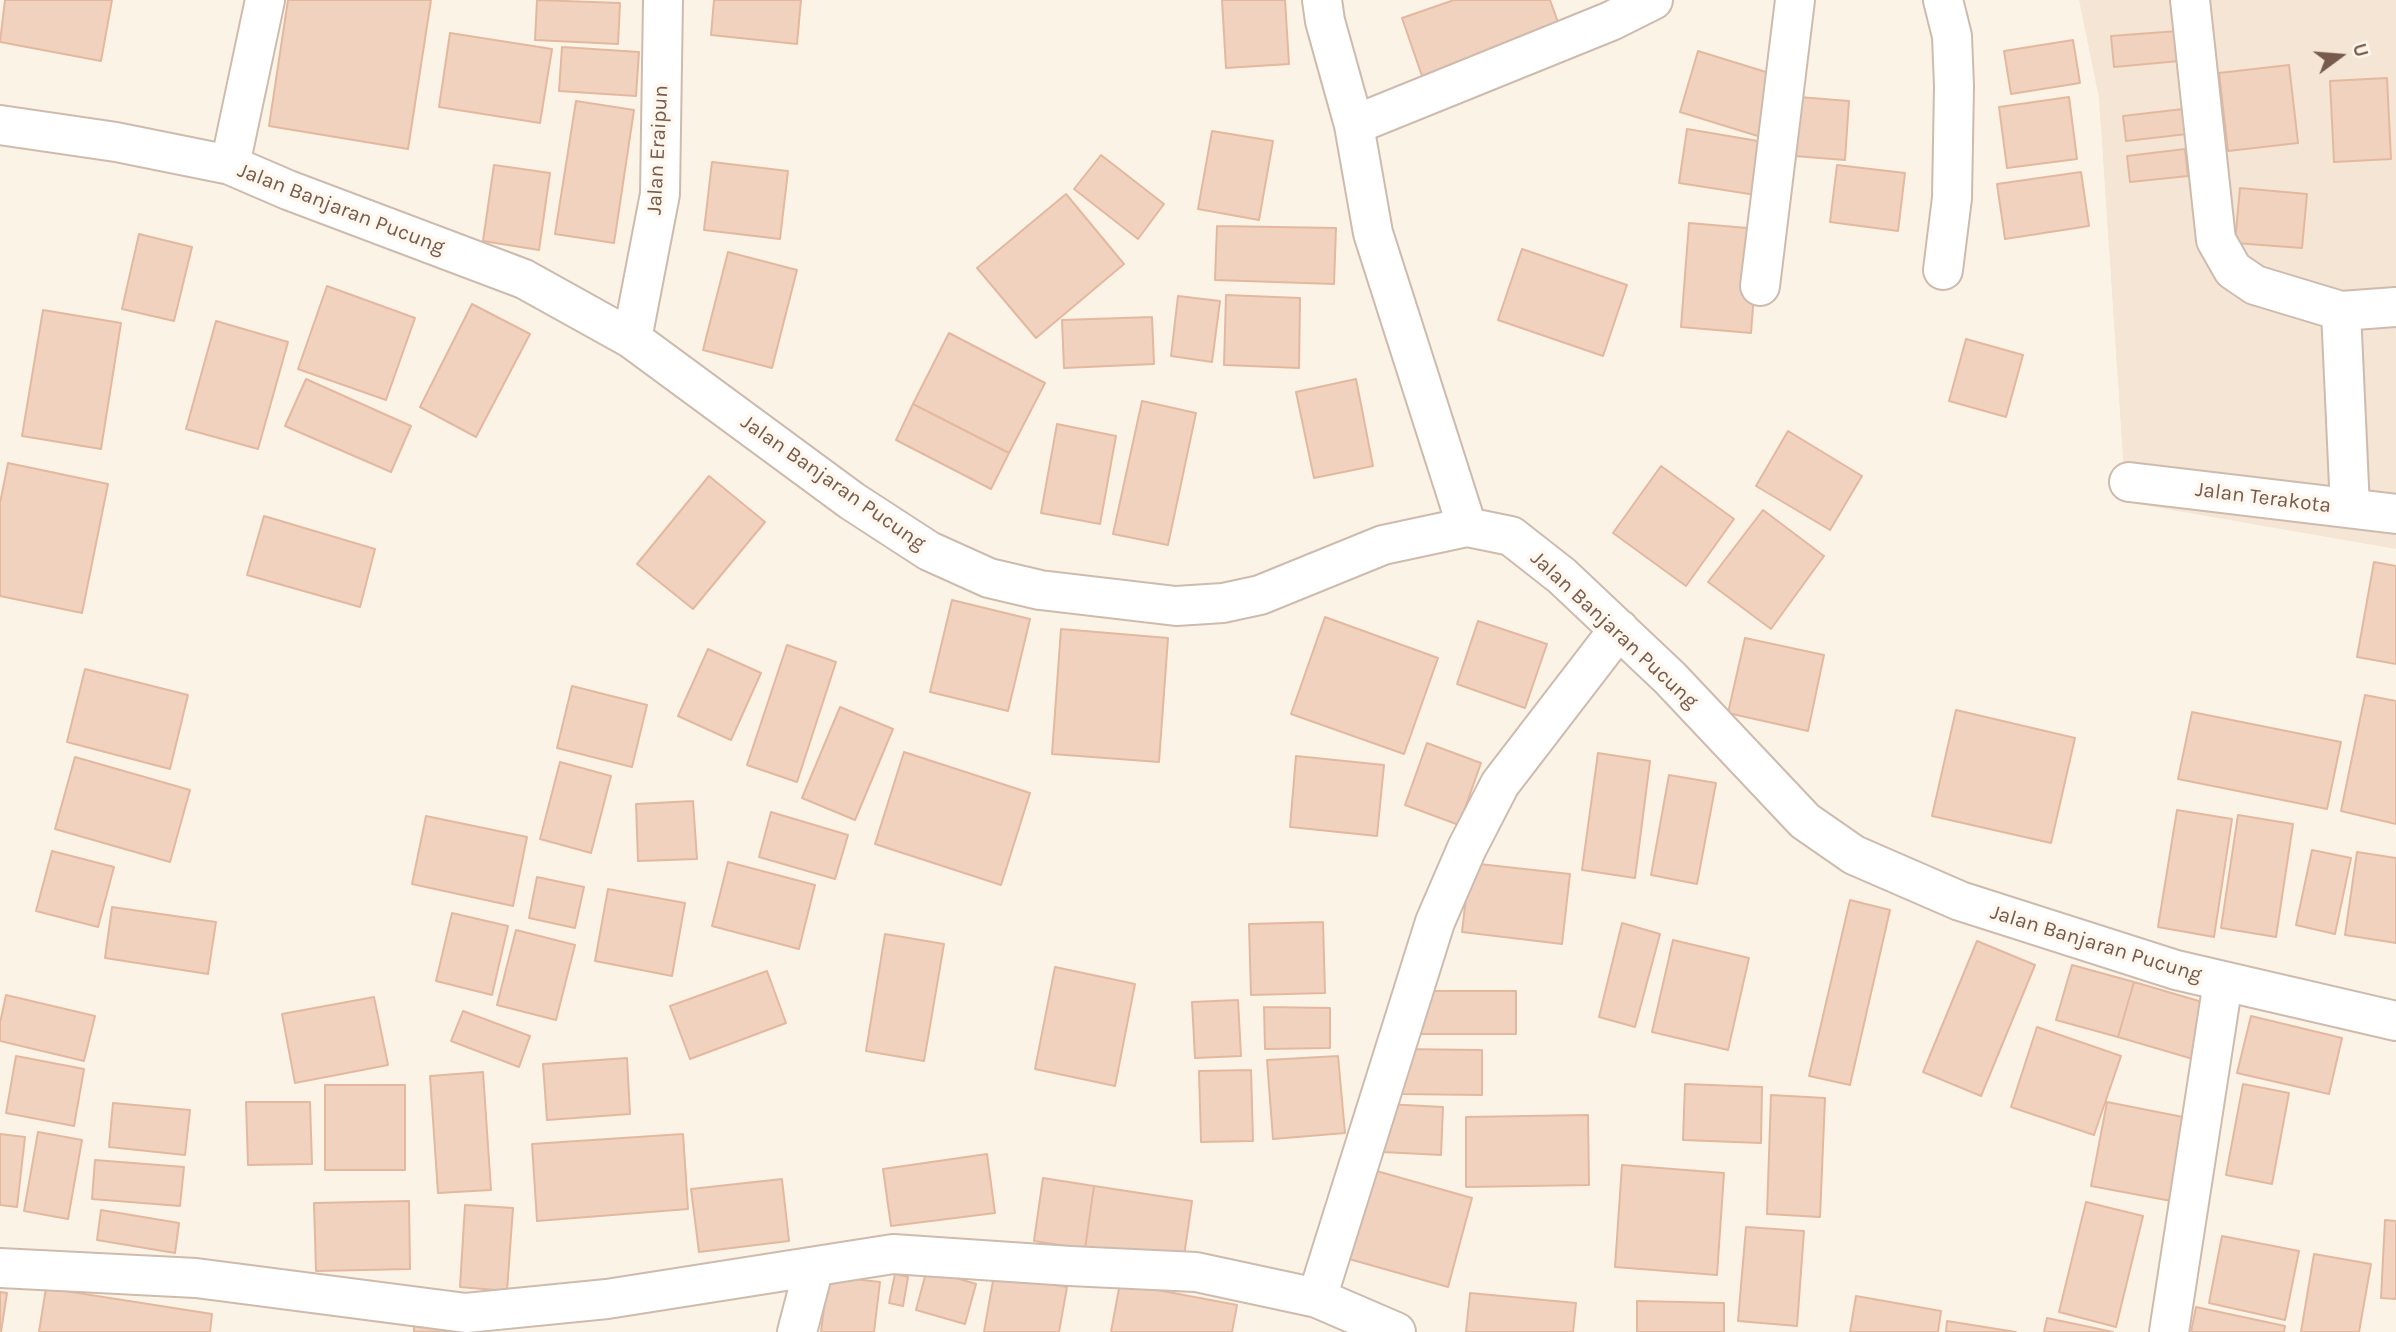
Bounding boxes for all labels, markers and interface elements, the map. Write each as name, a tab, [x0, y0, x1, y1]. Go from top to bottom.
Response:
north arrow	[2305, 21, 2375, 91]
text: U	[2348, 41, 2373, 60]
street label: Jalan Eraipun	[642, 84, 674, 216]
street label: Jalan Banjaran Pucung	[234, 158, 448, 260]
street label: Jalan Banjaran Pucung	[736, 410, 930, 556]
street label: Jalan Terakota	[2194, 477, 2332, 519]
street label: Jalan Banjaran Pucung	[1525, 546, 1703, 714]
street label: Jalan Banjaran Pucung	[1987, 900, 2205, 988]

